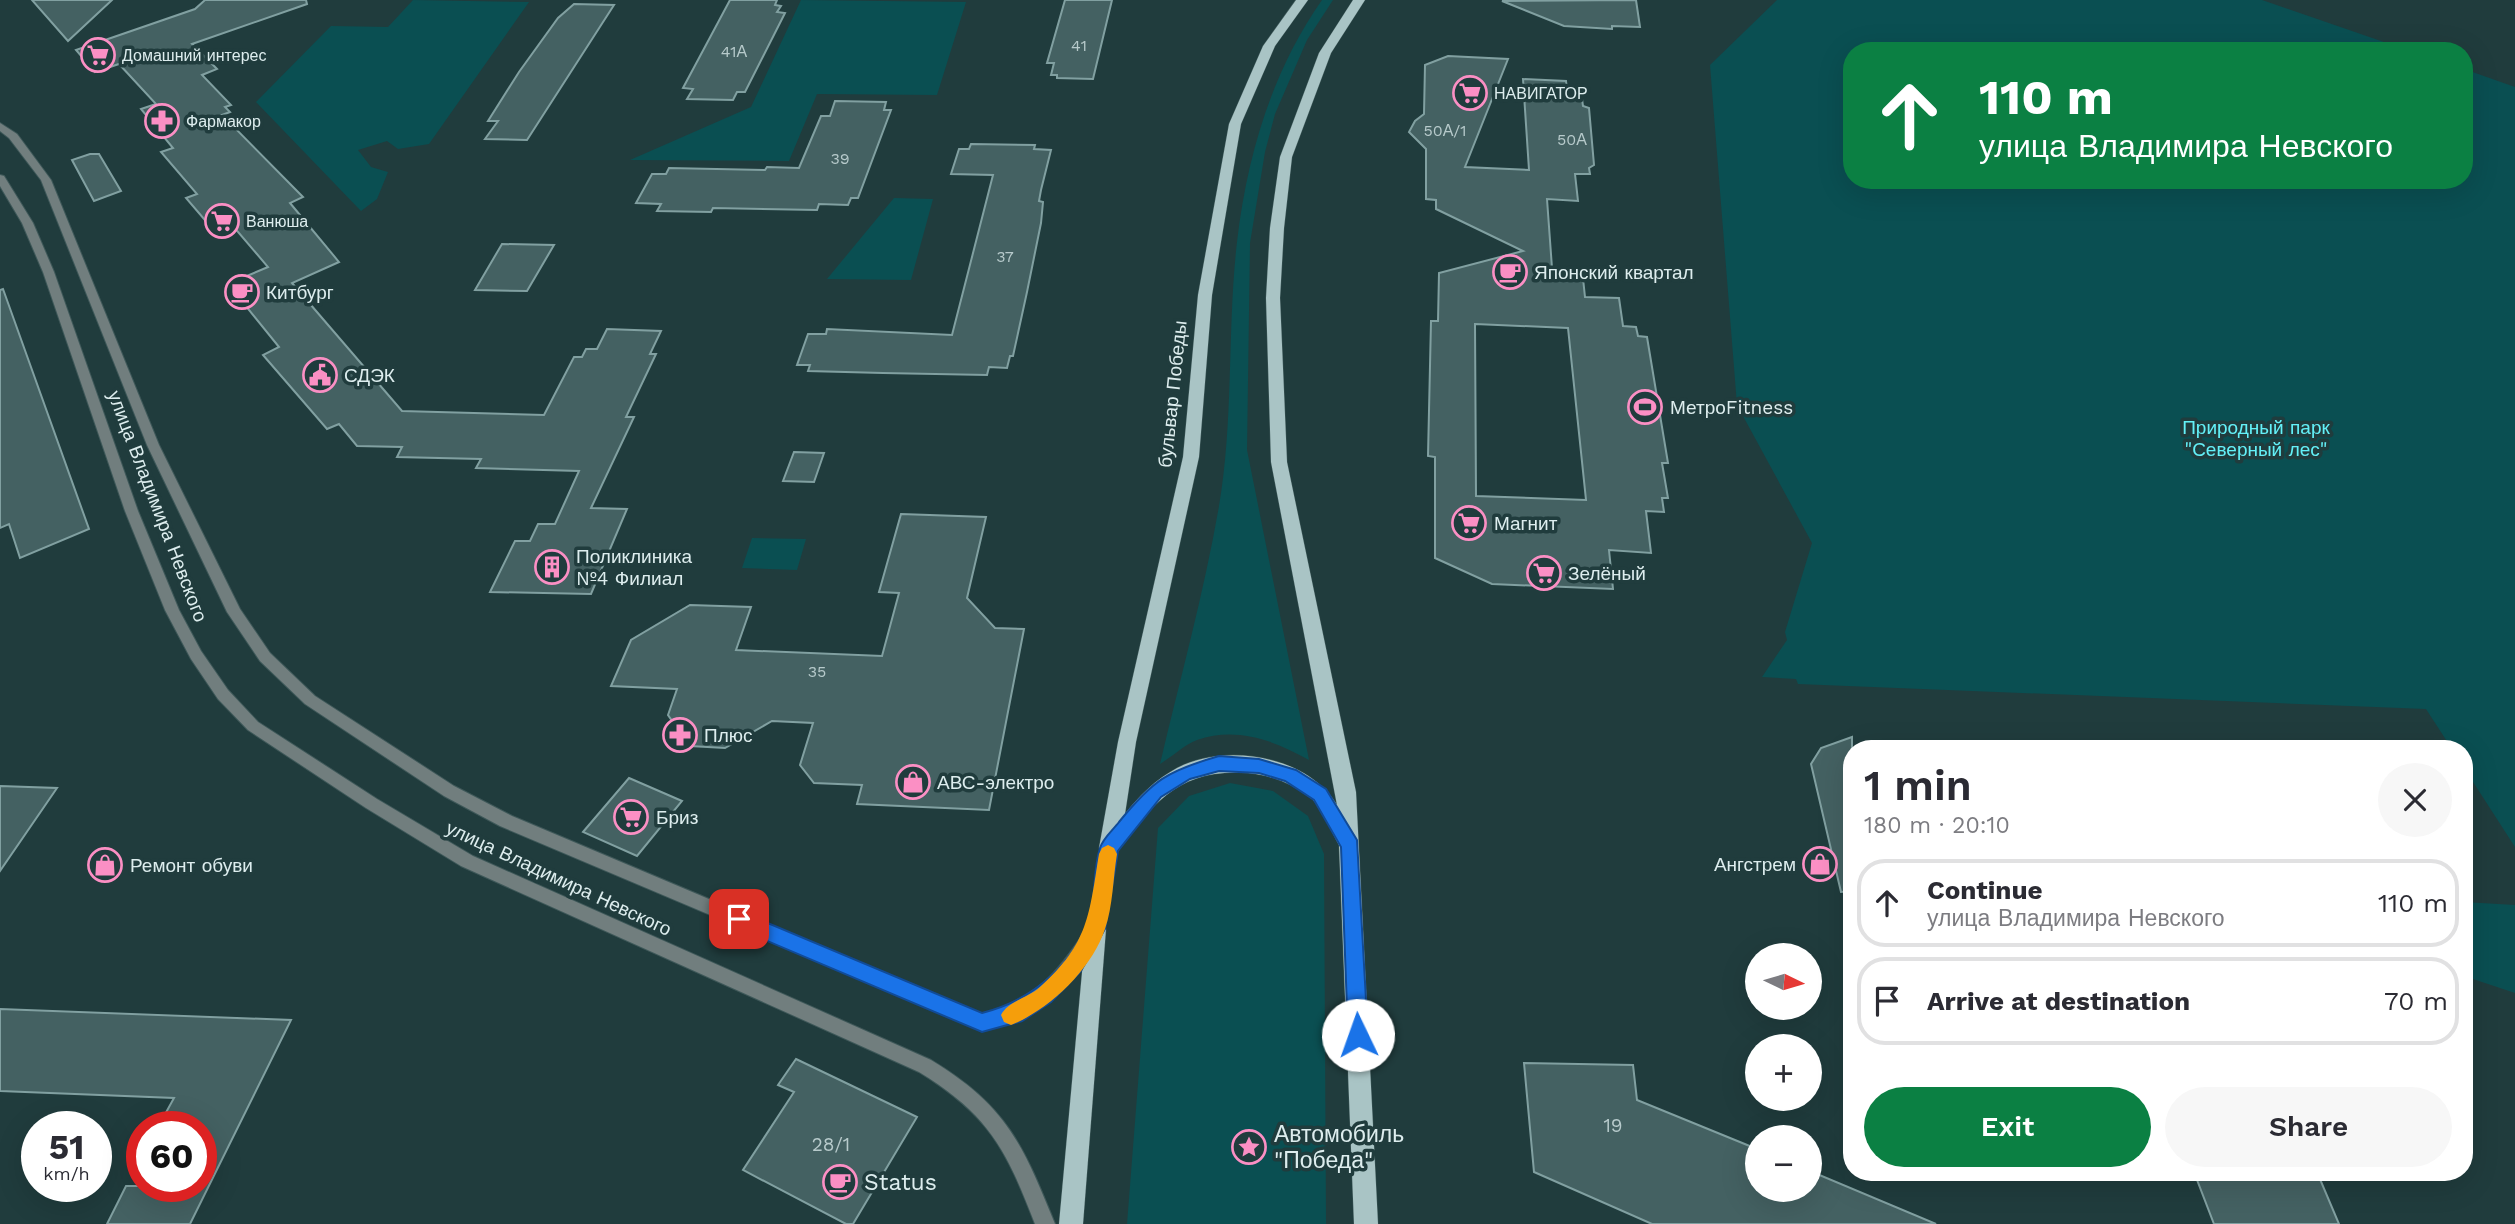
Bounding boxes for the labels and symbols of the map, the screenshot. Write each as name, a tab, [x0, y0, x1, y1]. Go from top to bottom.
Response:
supermarket icon: Домашний интерес	[79, 36, 117, 74]
house number: 41	[1071, 36, 1087, 55]
house number: 41А	[721, 42, 748, 61]
place label: Домашний интерес	[122, 46, 266, 65]
supermarket icon: НАВИГАТОР	[1451, 74, 1489, 112]
place label: НАВИГАТОР	[1494, 84, 1588, 103]
pharmacy icon: Фармакор	[143, 102, 181, 140]
place label: Фармакор	[186, 112, 261, 131]
house number: 50А/1	[1423, 121, 1467, 140]
house number: 50А	[1557, 130, 1587, 149]
house number: 39	[830, 149, 850, 168]
supermarket icon: Ванюша	[203, 202, 241, 240]
place label: Ванюша	[246, 212, 308, 231]
house number: 37	[996, 247, 1014, 266]
cafe icon: Японский квартал	[1491, 253, 1529, 291]
place label: Японский квартал	[1534, 261, 1694, 284]
cafe icon: Китбург	[223, 273, 261, 311]
place label: Китбург	[266, 281, 334, 304]
street label: бульвар Победы	[1153, 319, 1192, 469]
public building icon: СДЭК	[301, 356, 339, 394]
place label: СДЭК	[344, 364, 395, 387]
street label: улица Владимира Невского	[103, 387, 212, 625]
sports icon: МетроFitness	[1626, 388, 1664, 426]
place label: МетроFitness	[1670, 396, 1793, 419]
park label: Природный парк "Северный лес"	[2182, 416, 2330, 461]
supermarket icon: Магнит	[1450, 504, 1488, 542]
place label: Магнит	[1494, 512, 1558, 535]
place label: Поликлиника №4 Филиал	[576, 545, 693, 590]
building icon: Поликлиника №4 Филиал	[533, 548, 571, 586]
supermarket icon: Зелёный	[1525, 554, 1563, 592]
place label: Зелёный	[1568, 562, 1646, 585]
house number: 35	[808, 662, 826, 681]
pharmacy icon: Плюс	[661, 716, 699, 754]
place label: Плюс	[704, 724, 753, 747]
shop icon: АВС-электро	[894, 763, 932, 801]
place label: АВС-электро	[937, 771, 1054, 794]
supermarket icon: Бриз	[612, 798, 650, 836]
place label: Бриз	[656, 806, 698, 829]
street label: улица Владимира Невского	[443, 816, 675, 941]
shop icon: Ангстрем	[1801, 845, 1839, 883]
shop icon: Ремонт обуви	[86, 846, 124, 884]
place label: Ангстрем	[1714, 853, 1796, 876]
place label: Ремонт обуви	[130, 854, 253, 877]
pin	[709, 889, 769, 949]
north arrow	[1745, 943, 1822, 1020]
position arrow	[1321, 998, 1395, 1072]
speed limit sign: 60	[126, 1111, 217, 1202]
house number: 19	[1603, 1114, 1623, 1137]
place label: Автомобиль "Победа"	[1274, 1121, 1404, 1174]
place icon: Автомобиль "Победа"	[1230, 1128, 1268, 1166]
house number: 28/1	[812, 1133, 850, 1156]
cafe icon: Status	[821, 1163, 859, 1201]
place label: Status	[864, 1169, 937, 1196]

